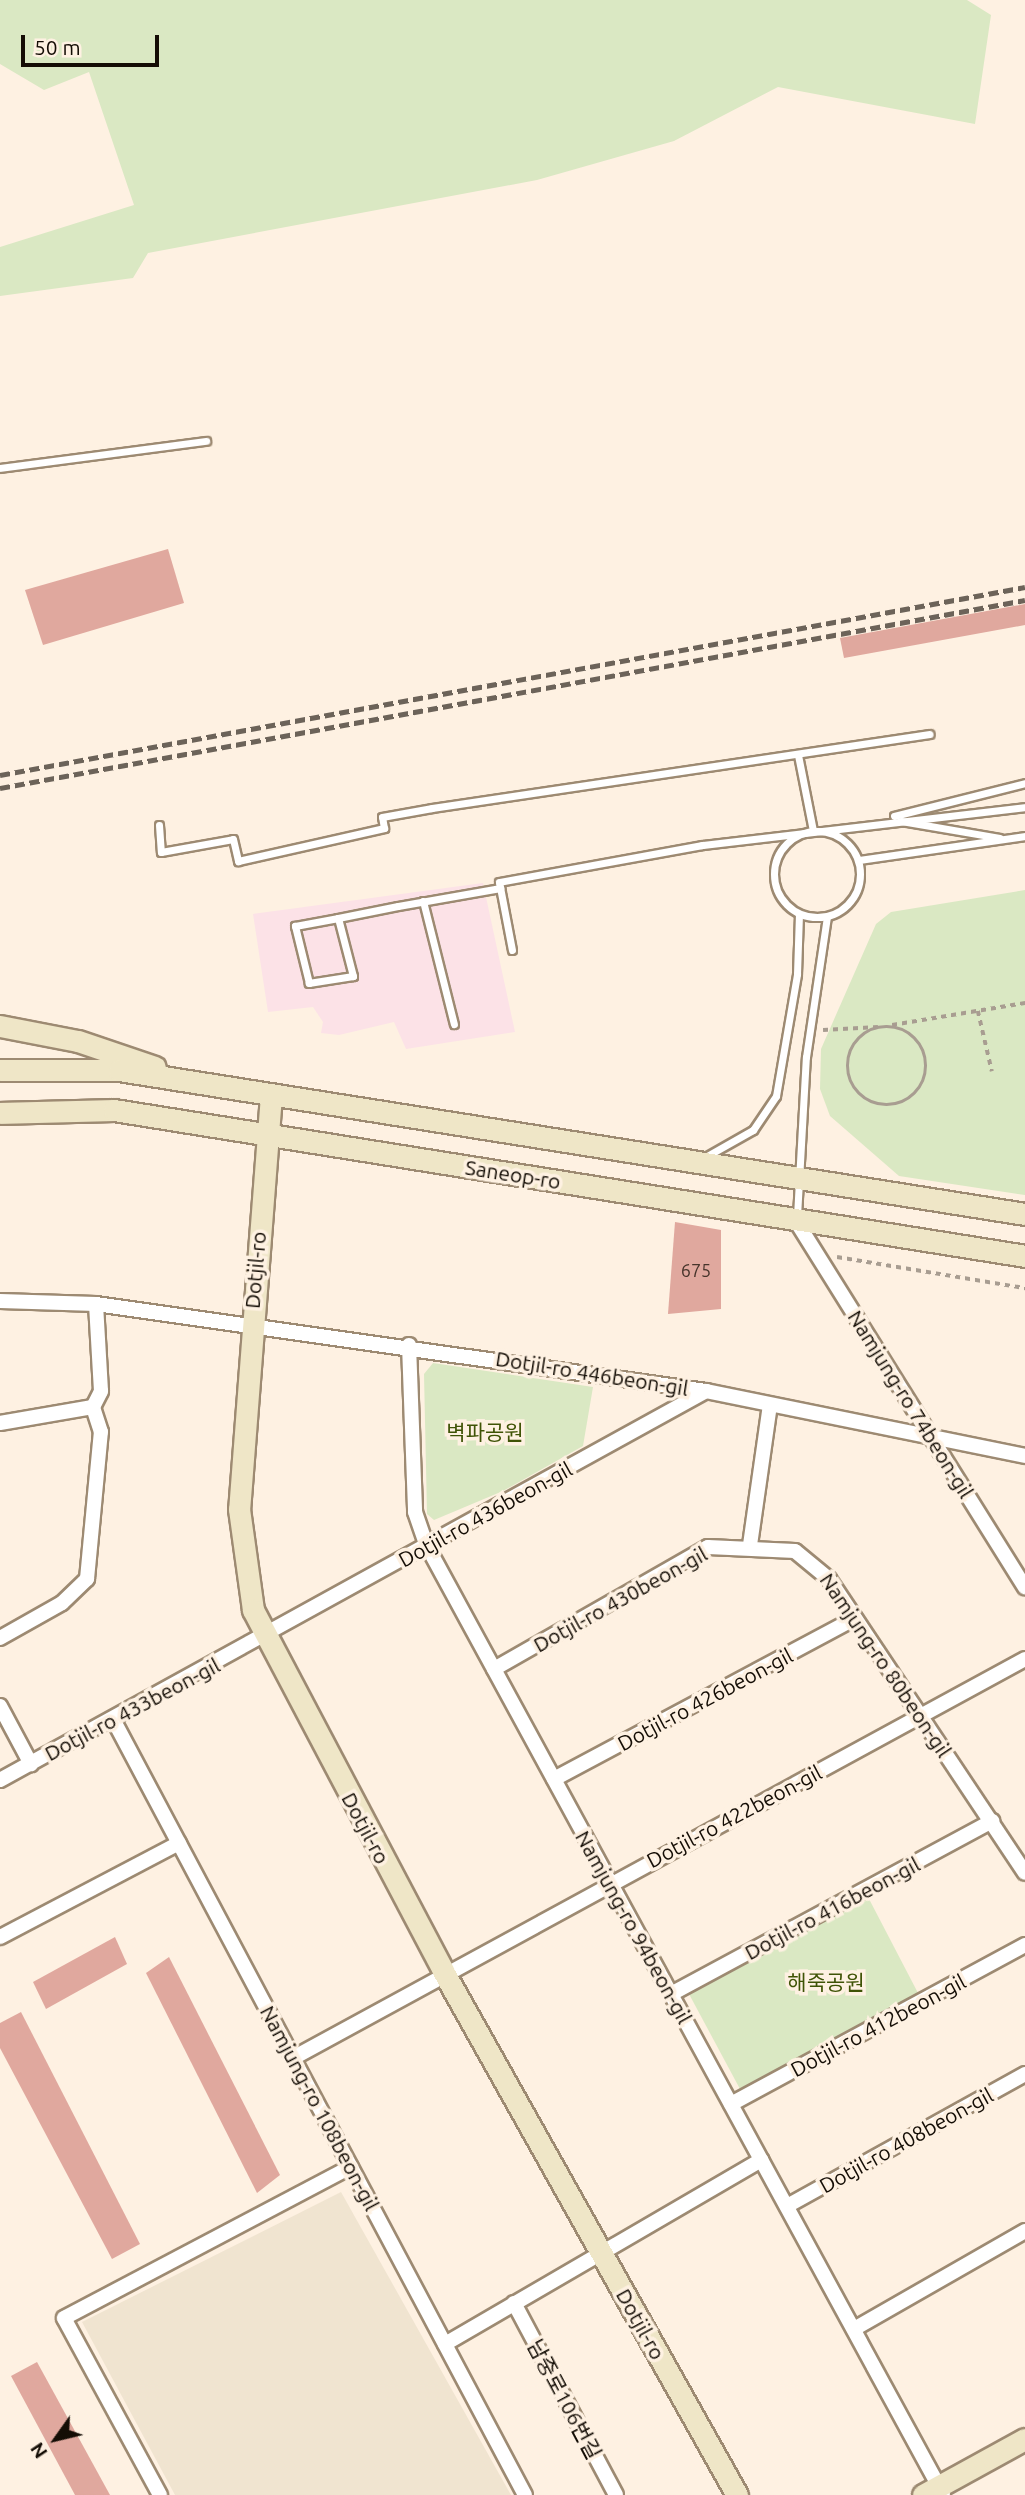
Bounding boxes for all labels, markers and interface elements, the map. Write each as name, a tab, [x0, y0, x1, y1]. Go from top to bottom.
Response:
scale bar	[24, 21, 163, 65]
text: 50 m	[34, 35, 81, 59]
street label: Saneop-ro	[463, 1154, 563, 1194]
street label: Dotjil-ro	[239, 1230, 271, 1310]
house number: 675	[681, 1259, 711, 1281]
street label: Namjung-ro 74beon-gil	[843, 1305, 979, 1503]
street label: Dotjil-ro 446beon-gil	[494, 1345, 690, 1401]
park label: 벽파공원	[446, 1419, 524, 1445]
street label: Dotjil-ro 436beon-gil	[394, 1456, 576, 1572]
street label: Dotjil-ro 430beon-gil	[529, 1541, 711, 1657]
street label: Namjung-ro 80beon-gil	[815, 1568, 957, 1762]
street label: Dotjil-ro 426beon-gil	[613, 1642, 797, 1756]
street label: Dotjil-ro 433beon-gil	[40, 1652, 224, 1766]
street label: Dotjil-ro 422beon-gil	[642, 1759, 826, 1873]
street label: Dotjil-ro	[337, 1788, 395, 1868]
street label: Namjung-ro 94beon-gil	[570, 1826, 698, 2028]
street label: Dotjil-ro 416beon-gil	[740, 1851, 924, 1965]
street label: Dotjil-ro 412beon-gil	[786, 1968, 970, 2082]
park label: 해죽공원	[787, 1969, 865, 1995]
street label: Namjung-ro 108beon-gil	[255, 2001, 385, 2215]
street label: Dotjil-ro 408beon-gil	[815, 2082, 997, 2198]
street label: Dotjil-ro	[611, 2284, 671, 2364]
street label: 남중로106번길	[523, 2335, 607, 2463]
north arrow	[21, 2404, 91, 2474]
text: N	[26, 2439, 52, 2463]

